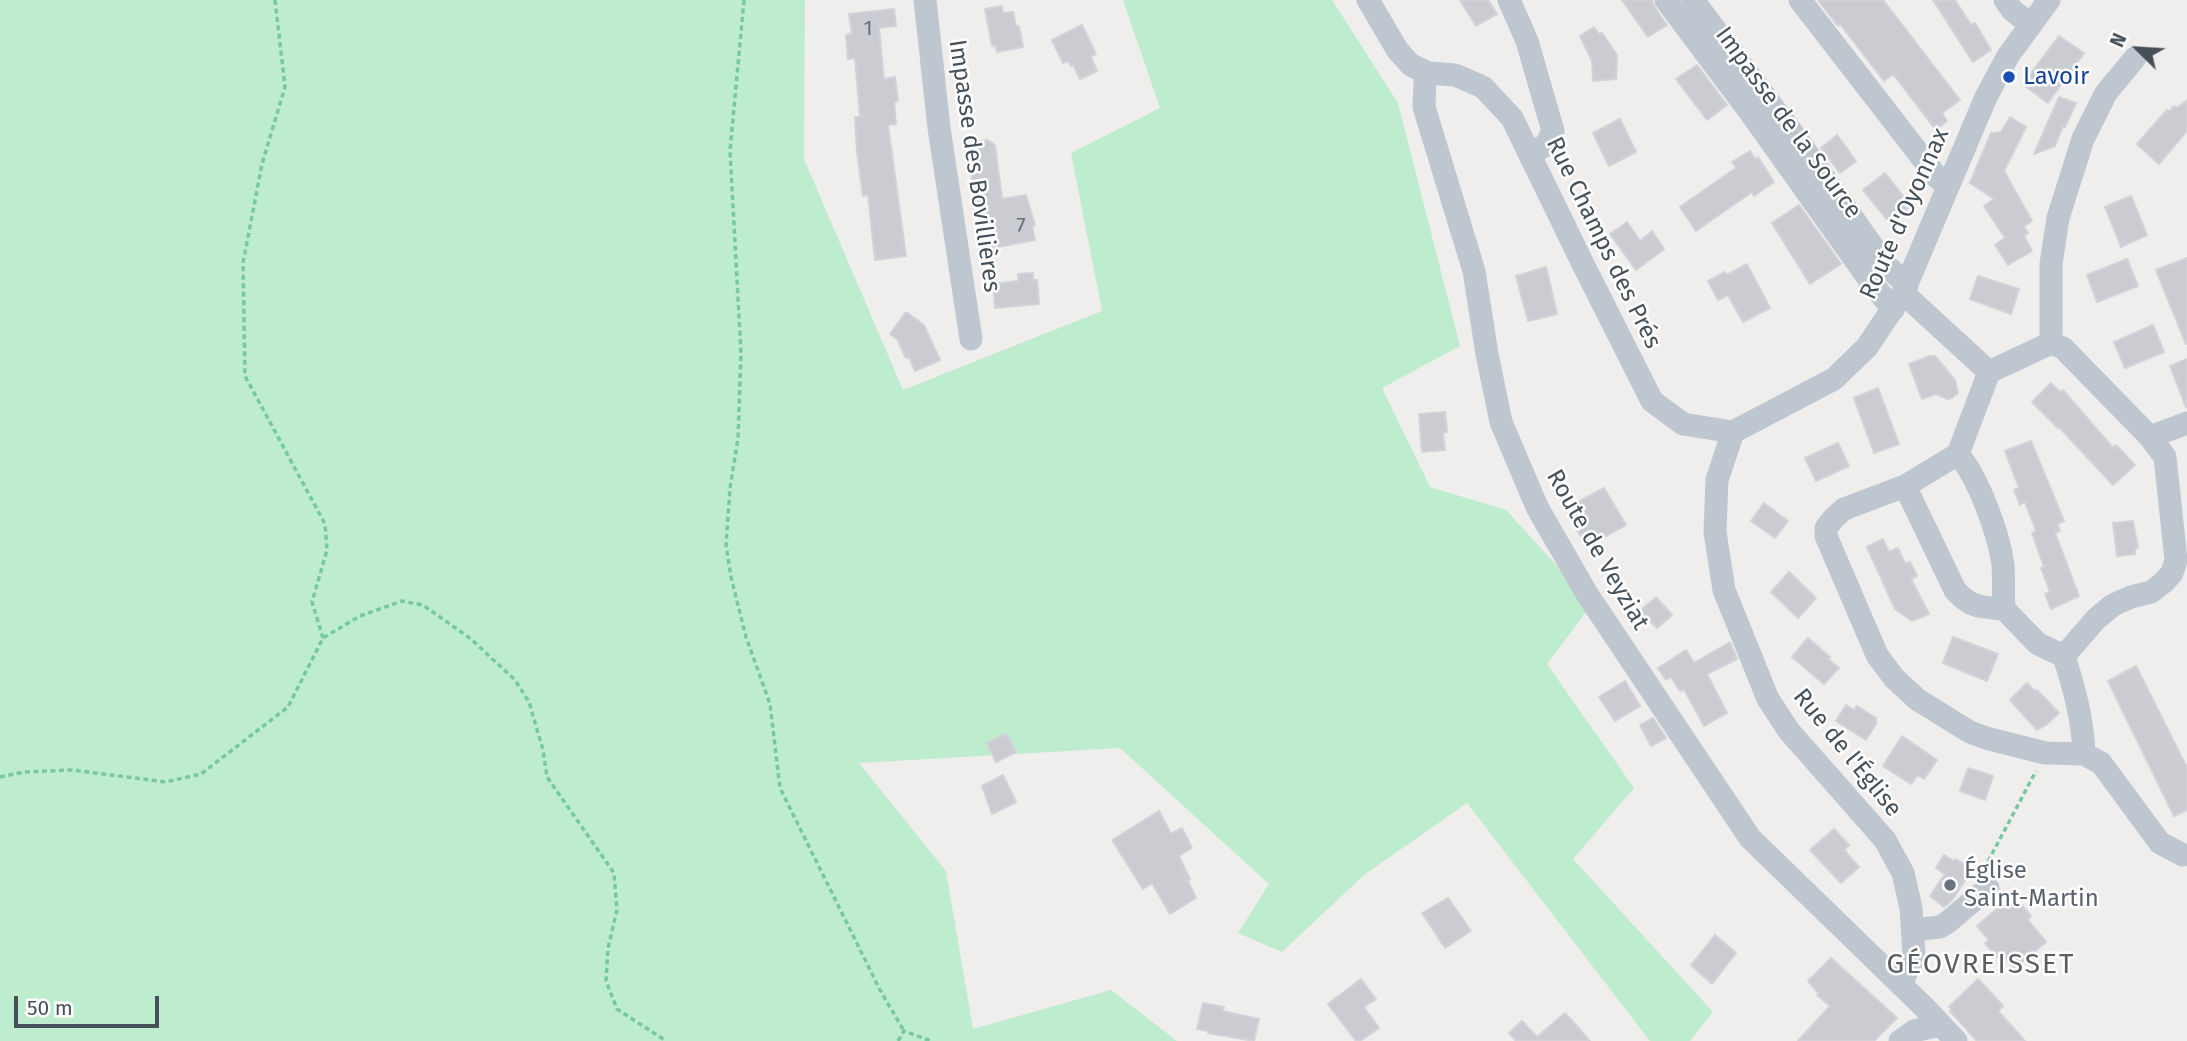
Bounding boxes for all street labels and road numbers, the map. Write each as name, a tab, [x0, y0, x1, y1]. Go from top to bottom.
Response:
street label: Impasse de la Source	[1709, 22, 1867, 224]
street label: Impasse des Bovillières	[942, 38, 1006, 294]
street label: Route d'Oyonnax	[1854, 124, 1956, 304]
street label: Rue Champs des Prés	[1539, 132, 1667, 354]
street label: Route de Veyziat	[1539, 465, 1655, 635]
street label: Rue de l'Église	[1787, 683, 1907, 823]

